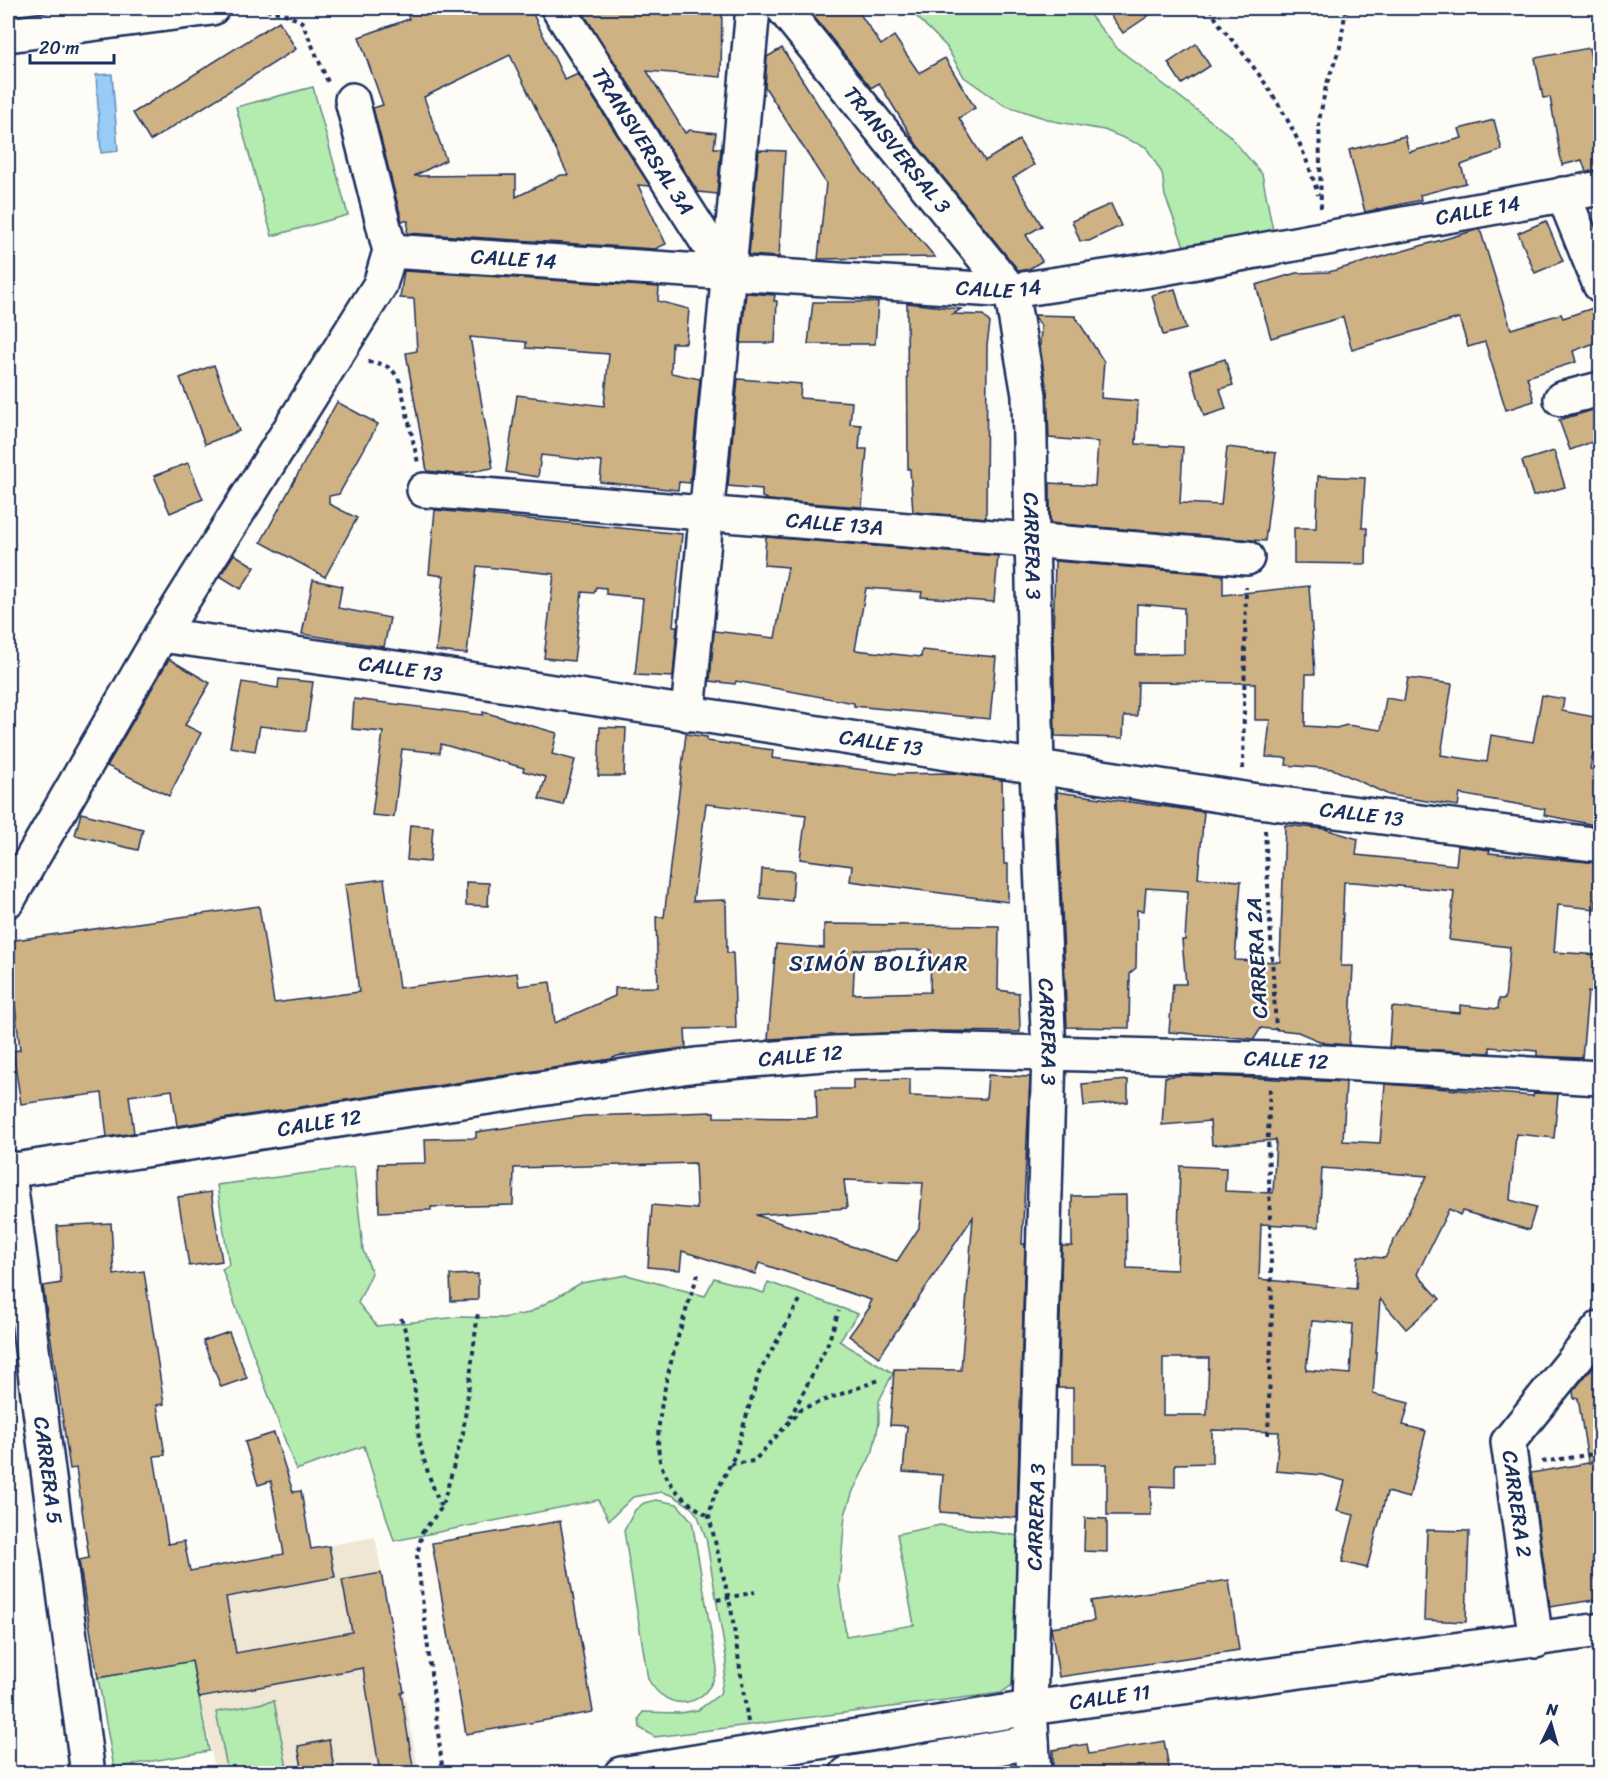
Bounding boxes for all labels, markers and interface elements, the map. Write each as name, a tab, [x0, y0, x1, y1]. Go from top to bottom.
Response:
scale bar	[30, 27, 114, 65]
text: 20 m	[39, 32, 79, 64]
street label: TRANSVERSAL 3A	[581, 59, 705, 223]
street label: TRANSVERSAL 3	[833, 77, 961, 223]
street label: CALLE 14	[1432, 184, 1523, 237]
street label: CALLE 14	[470, 237, 558, 281]
street label: CALLE 14	[955, 268, 1044, 310]
street label: CARRERA 3	[1012, 492, 1052, 600]
street label: CALLE 13A	[784, 501, 885, 547]
street label: CALLE 13	[356, 644, 446, 694]
street label: CALLE 13	[837, 718, 926, 768]
street label: CALLE 13	[1318, 790, 1406, 839]
street label: CARRERA 2A	[1235, 896, 1279, 1020]
district label: SIMÓN BOLÍVAR	[789, 944, 969, 983]
street label: CARRERA 3	[1027, 977, 1068, 1086]
street label: CALLE 12	[757, 1034, 843, 1079]
street label: CALLE 12	[1243, 1039, 1329, 1081]
street label: CALLE 12	[275, 1098, 364, 1148]
street label: CARRERA 5	[22, 1414, 74, 1527]
street label: CARRERA 2	[1491, 1448, 1543, 1560]
street label: CARRERA 3	[1015, 1462, 1057, 1571]
street label: CALLE 11	[1067, 1673, 1153, 1721]
north arrow	[1521, 1694, 1581, 1754]
text: N	[1544, 1695, 1560, 1725]

